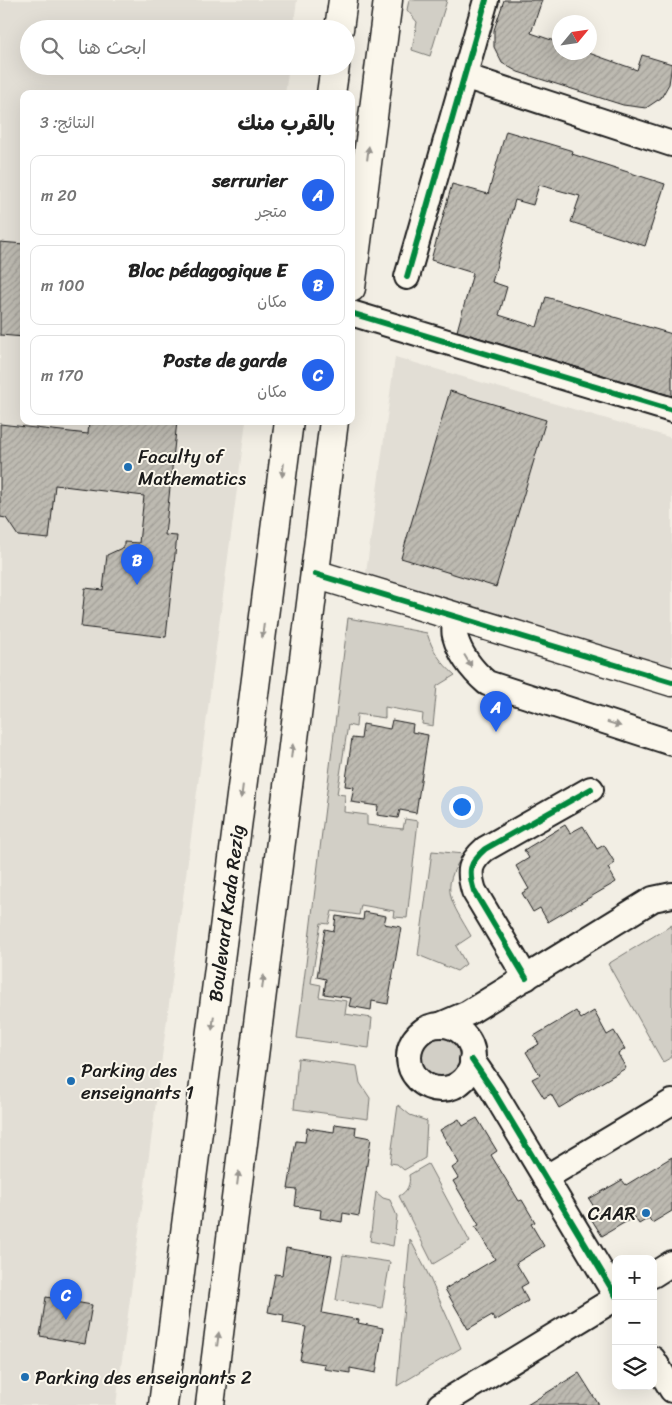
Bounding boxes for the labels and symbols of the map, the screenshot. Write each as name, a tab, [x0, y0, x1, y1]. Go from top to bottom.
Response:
north arrow	[552, 15, 597, 60]
one-way arrow	[364, 145, 372, 161]
place label: Faculty of Mathematics	[138, 440, 246, 495]
marker: Faculty of Mathematics	[122, 461, 134, 473]
one-way arrow	[279, 462, 287, 478]
pin: B	[121, 544, 153, 585]
one-way arrow	[259, 623, 267, 639]
one-way arrow	[463, 655, 472, 668]
pin: A	[480, 691, 512, 732]
one-way arrow	[606, 721, 621, 728]
one-way arrow	[288, 743, 296, 759]
one-way arrow	[238, 784, 246, 800]
your location	[449, 794, 475, 820]
street label: Boulevard Kada Rezig	[199, 822, 254, 1004]
one-way arrow	[259, 974, 267, 990]
one-way arrow	[209, 1015, 217, 1031]
place label: Parking des enseignants 1	[81, 1054, 194, 1109]
marker: Parking des enseignants 1	[65, 1075, 77, 1087]
one-way arrow	[235, 1170, 243, 1186]
place label: CAAR	[588, 1197, 636, 1230]
marker: CAAR	[640, 1207, 652, 1219]
pin: C	[50, 1279, 82, 1320]
one-way arrow	[214, 1331, 222, 1347]
place label: Parking des enseignants 2	[35, 1361, 252, 1394]
marker: Parking des enseignants 2	[19, 1371, 31, 1383]

